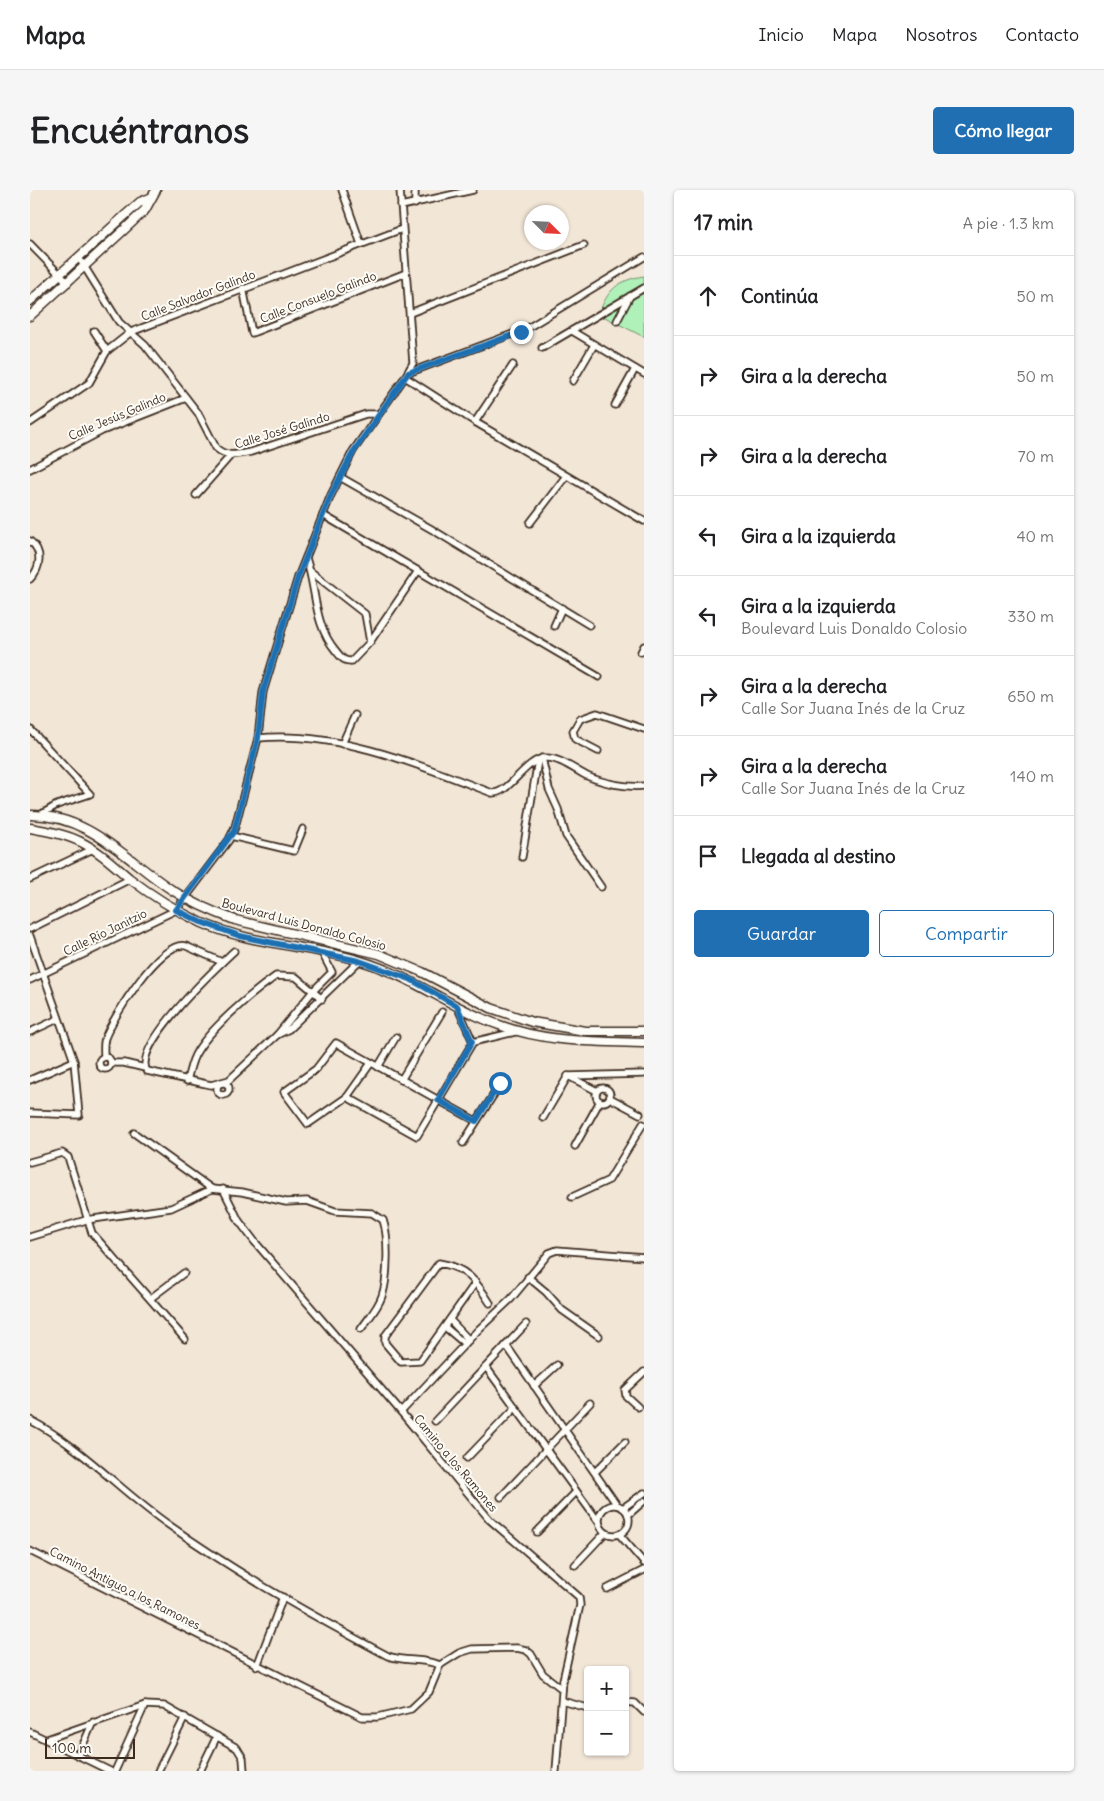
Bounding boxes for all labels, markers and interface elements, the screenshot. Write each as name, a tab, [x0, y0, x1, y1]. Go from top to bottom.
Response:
text: Mapa	[25, 20, 85, 50]
text: Inicio	[758, 23, 804, 46]
text: Mapa	[832, 23, 877, 46]
text: Nosotros	[905, 23, 977, 46]
text: Contacto	[1005, 23, 1079, 46]
button: Cómo llegar	[933, 107, 1074, 154]
text: Encuéntranos	[30, 108, 249, 152]
north arrow	[524, 205, 569, 250]
text: 17 min	[694, 209, 753, 236]
text: A pie · 1.3 km	[963, 213, 1054, 233]
street label: Calle Salvador Galindo	[139, 266, 258, 324]
street label: Calle Consuelo Galindo	[258, 268, 379, 326]
icon: ahead	[694, 282, 722, 310]
text: Continúa	[741, 284, 818, 308]
text: 50 m	[1016, 286, 1054, 306]
route end	[510, 321, 533, 344]
icon: right	[694, 362, 722, 390]
text: Gira a la derecha	[741, 364, 887, 388]
text: 50 m	[1016, 366, 1054, 386]
street label: Calle Jesús Galindo	[66, 389, 168, 443]
street label: Calle José Galindo	[233, 408, 332, 452]
icon: right	[694, 442, 722, 470]
text: Gira a la derecha	[741, 444, 887, 468]
text: 70 m	[1018, 446, 1054, 466]
icon: left	[694, 522, 722, 550]
text: Gira a la izquierda	[741, 524, 896, 548]
text: 40 m	[1016, 526, 1054, 546]
text: Gira a la izquierda	[741, 594, 896, 618]
icon: left	[694, 602, 722, 630]
text: 330 m	[1007, 606, 1054, 626]
text: Boulevard Luis Donaldo Colosio	[741, 618, 967, 638]
text: Gira a la derecha	[741, 674, 887, 698]
icon: right	[694, 682, 722, 710]
text: 650 m	[1007, 686, 1054, 706]
text: Calle Sor Juana Inés de la Cruz	[741, 698, 965, 718]
text: Gira a la derecha	[741, 754, 887, 778]
icon: right	[694, 762, 722, 790]
text: 140 m	[1010, 766, 1054, 786]
text: Calle Sor Juana Inés de la Cruz	[741, 778, 965, 798]
icon: arrive	[694, 842, 722, 870]
text: Llegada al destino	[741, 844, 896, 868]
street label: Boulevard Luis Donaldo Colosio	[220, 895, 388, 953]
street label: Calle Río Janitzio	[61, 905, 149, 959]
button: Guardar	[694, 910, 869, 957]
button: Compartir	[879, 910, 1054, 957]
route start	[489, 1072, 512, 1095]
street label: Camino a los Ramones	[411, 1411, 501, 1515]
street label: Camino Antiguo a los Ramones	[47, 1543, 203, 1633]
map controls	[584, 1666, 629, 1756]
button: +	[584, 1666, 629, 1711]
button: −	[584, 1711, 629, 1756]
scale bar	[45, 1736, 135, 1759]
text: 100 m	[52, 1739, 92, 1757]

